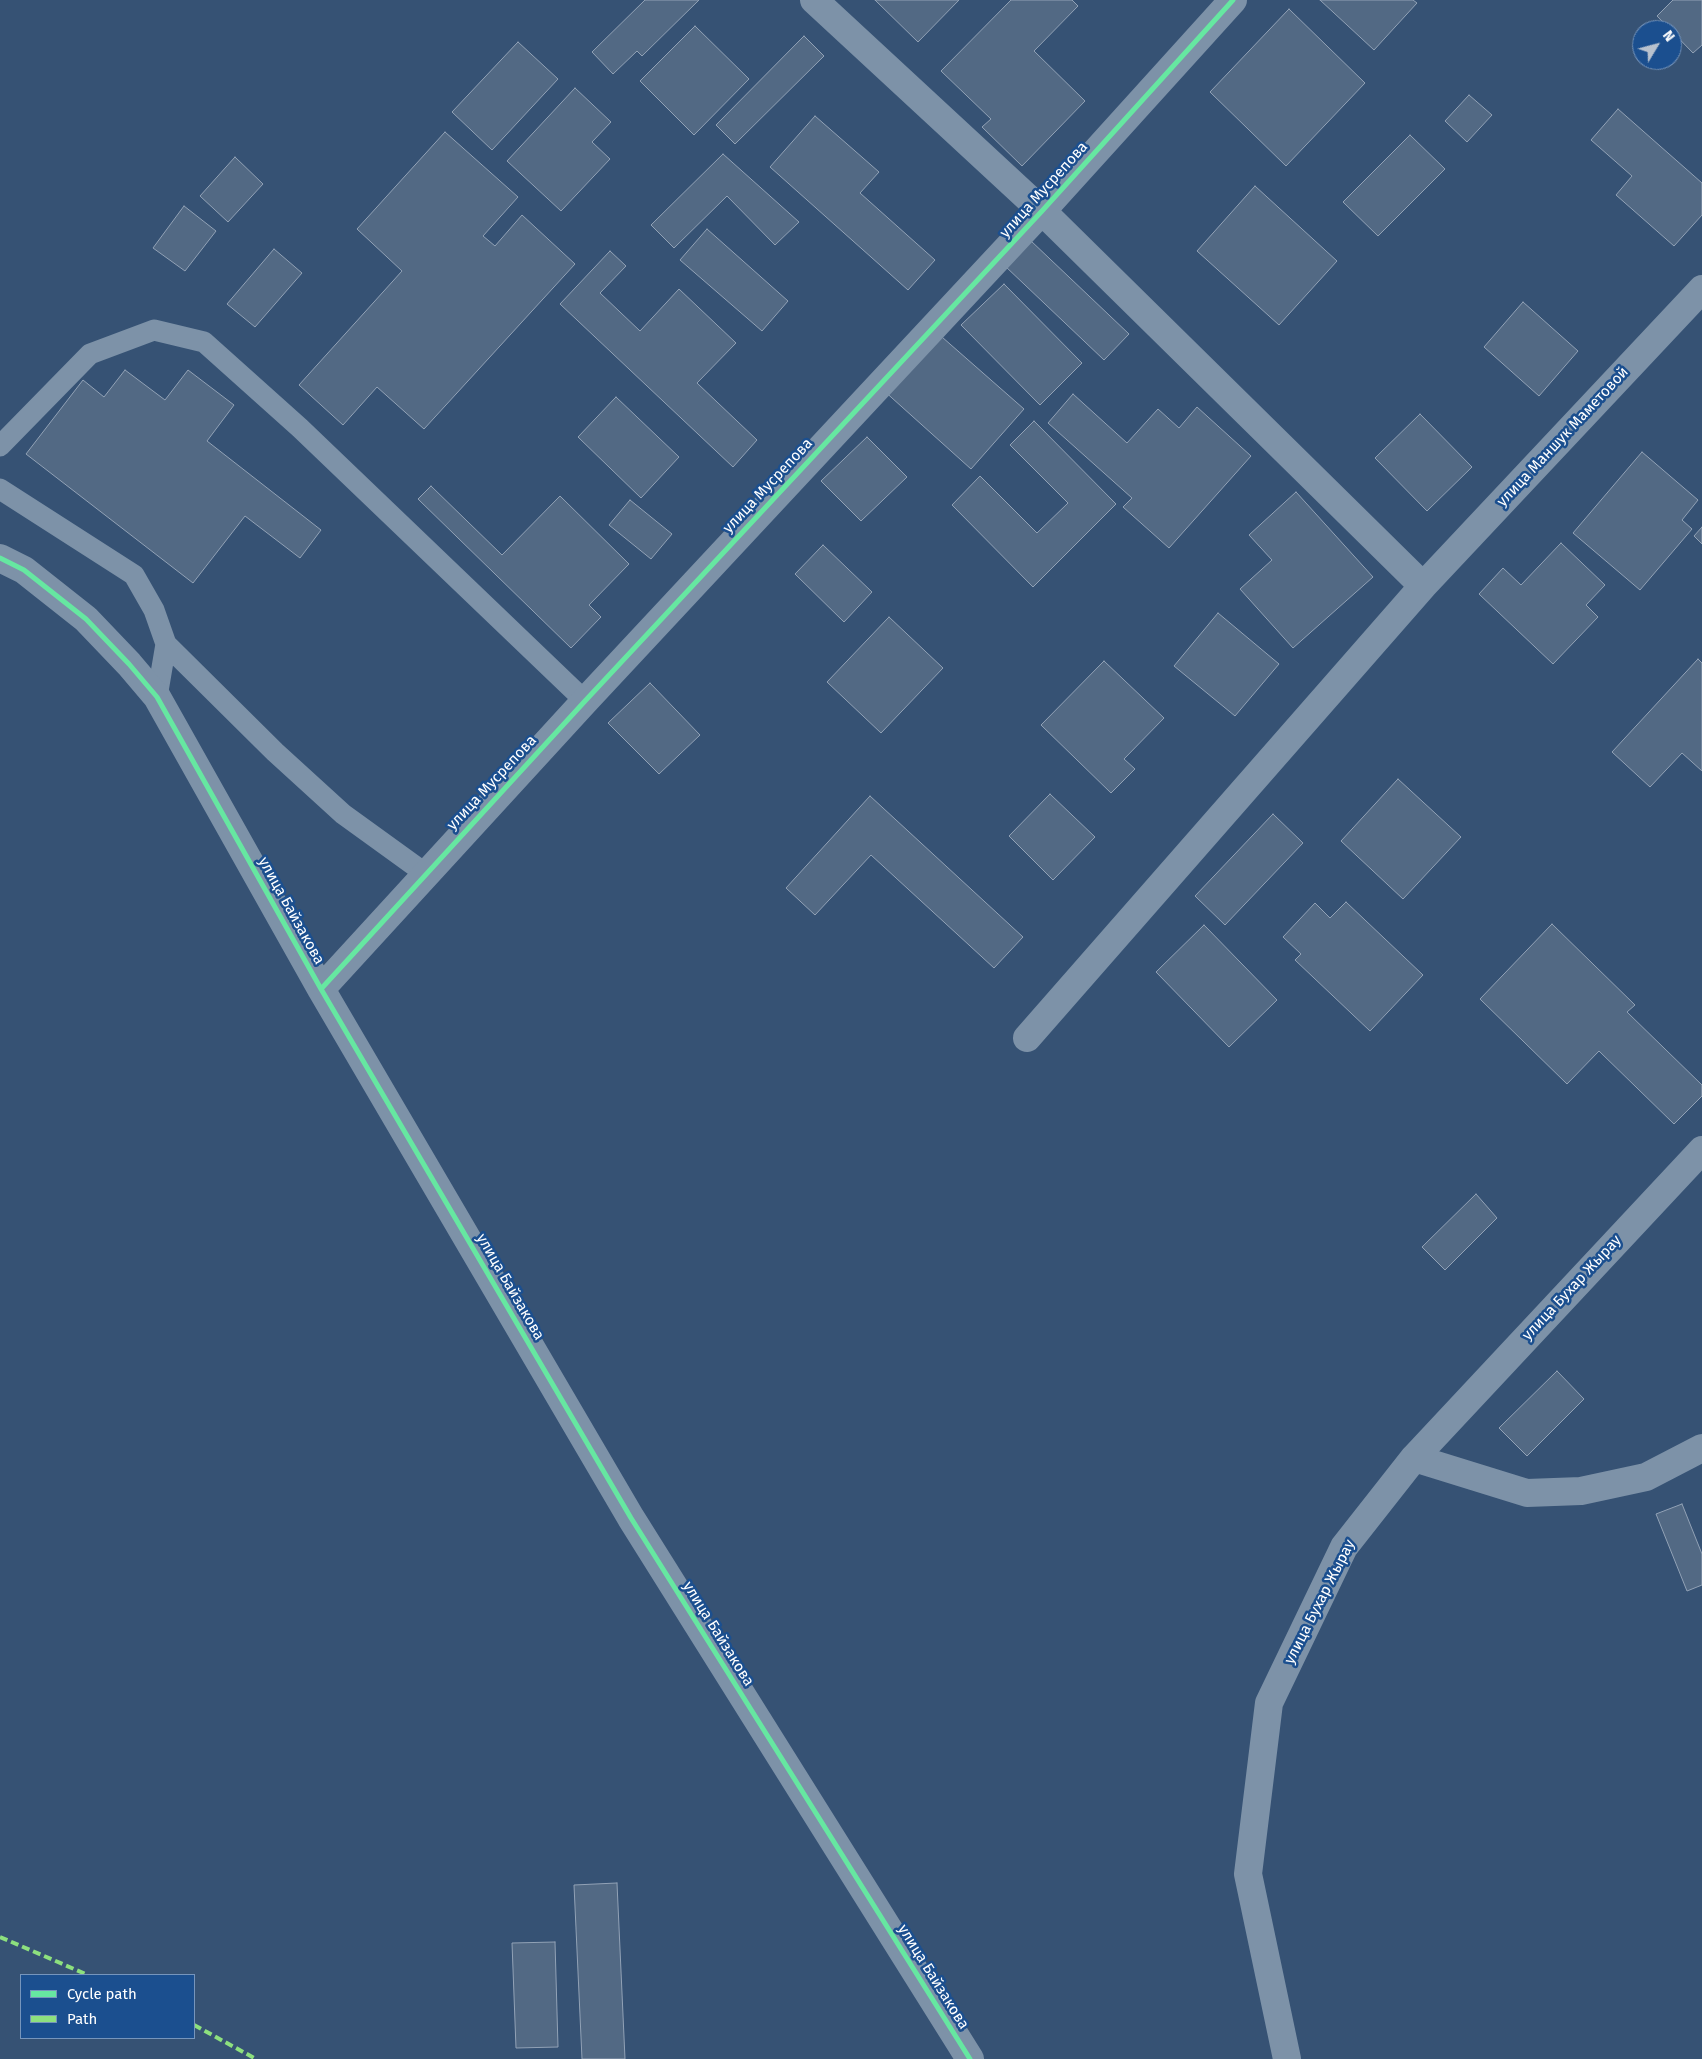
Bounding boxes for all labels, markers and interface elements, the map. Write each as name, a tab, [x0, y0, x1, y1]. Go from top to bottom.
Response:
north arrow	[1632, 20, 1682, 70]
text: N	[1659, 27, 1678, 45]
street label: улица Мусрепова	[996, 138, 1092, 242]
street label: улица Маншук Маметовой	[1493, 363, 1633, 511]
street label: улица Мусрепова	[719, 435, 817, 537]
street label: улица Мусрепова	[443, 732, 541, 834]
street label: улица Байзакова	[254, 854, 328, 968]
street label: улица Байзакова	[472, 1231, 548, 1343]
street label: улица Бухар Жырау	[1519, 1232, 1625, 1344]
street label: улица Бухар Жырау	[1281, 1537, 1359, 1667]
street label: улица Байзакова	[679, 1578, 757, 1690]
street label: улица Байзакова	[894, 1921, 972, 2033]
legend	[20, 1974, 195, 2039]
text: Cycle path	[67, 1985, 137, 2003]
text: Path	[67, 2010, 97, 2028]

